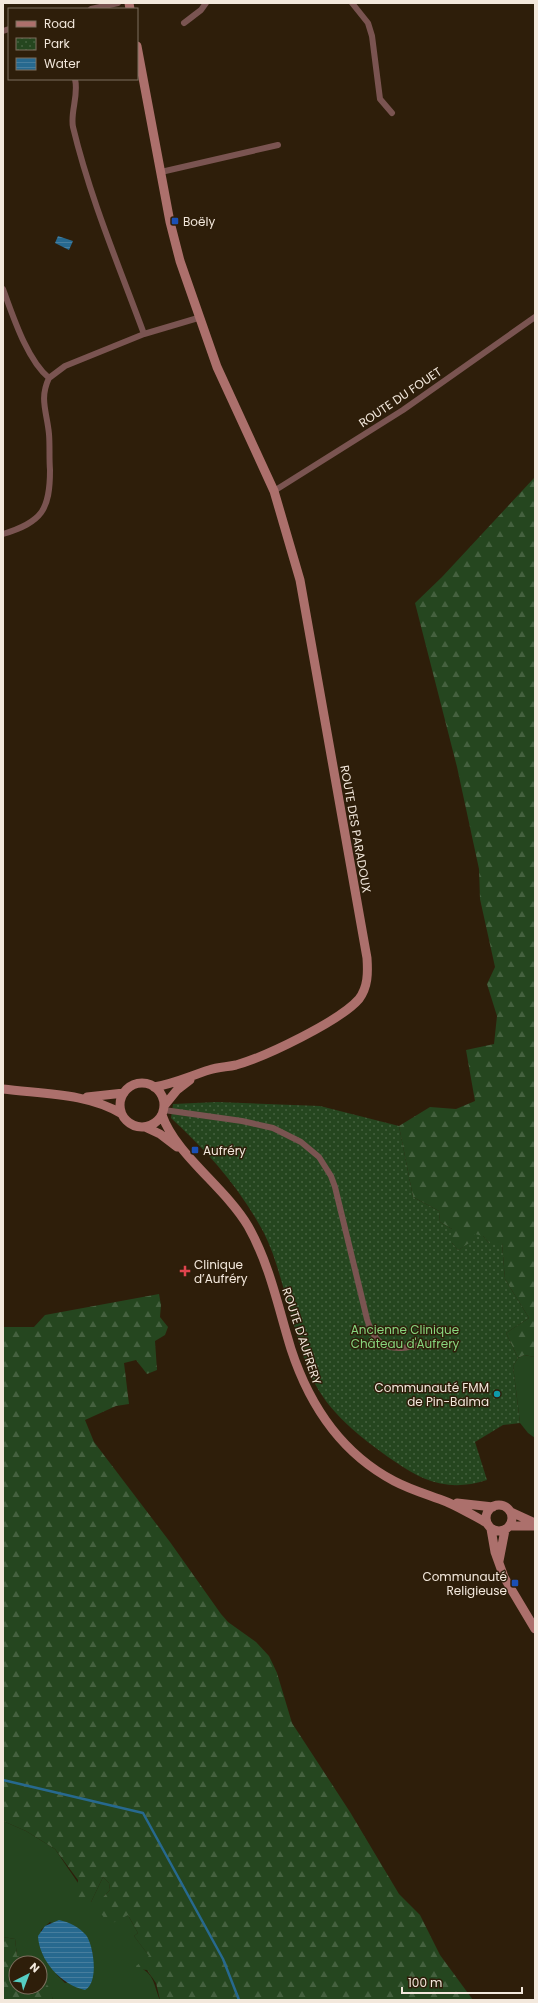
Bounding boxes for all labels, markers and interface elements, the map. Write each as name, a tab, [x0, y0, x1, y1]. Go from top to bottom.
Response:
legend	[8, 8, 138, 80]
text: Road	[44, 15, 75, 32]
text: Park	[44, 35, 71, 52]
text: Water	[44, 55, 81, 72]
place label: Boëly	[183, 213, 215, 230]
marker: Boëly	[170, 216, 180, 226]
street label: ROUTE DU FOUET	[355, 363, 445, 431]
street label: ROUTE DES PARADOUX	[336, 764, 376, 894]
place label: Aufréry	[203, 1142, 246, 1159]
marker: Aufréry	[190, 1145, 200, 1155]
place label: Clinique d’Aufréry	[194, 1256, 248, 1287]
marker: Clinique d’Aufréry	[179, 1265, 191, 1277]
street label: ROUTE D'AUFRERY	[278, 1285, 326, 1387]
park label: Ancienne Clinique Château d'Aufrery	[351, 1321, 460, 1352]
place label: Communauté FMM de Pin-Balma	[374, 1379, 489, 1410]
marker: Communauté FMM de Pin-Balma	[492, 1389, 502, 1399]
place label: Communauté Religieuse	[422, 1568, 507, 1599]
marker: Communauté Religieuse	[510, 1578, 520, 1588]
north arrow	[8, 1955, 48, 1995]
text: N	[26, 1959, 43, 1976]
scale bar	[402, 1969, 522, 1995]
text: 100 m	[408, 1974, 442, 1991]

